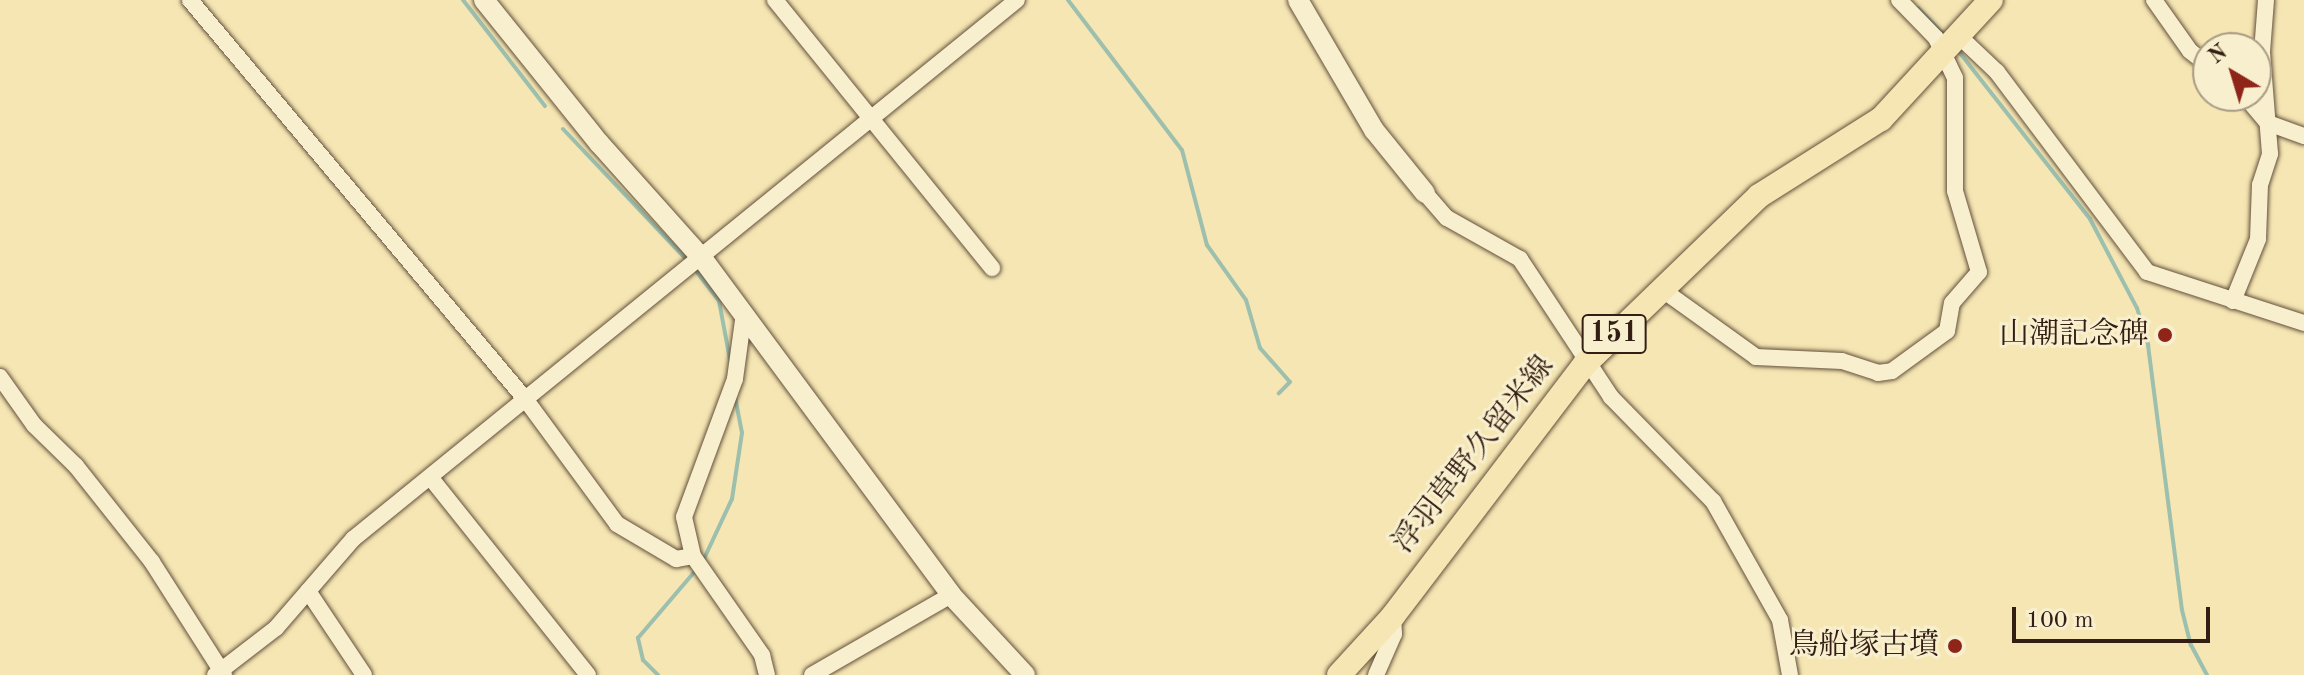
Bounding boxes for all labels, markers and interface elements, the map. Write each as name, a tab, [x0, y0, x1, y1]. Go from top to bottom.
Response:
north arrow	[2192, 32, 2272, 112]
text: N	[2205, 41, 2232, 69]
road number: 151	[1580, 310, 1648, 358]
place label: 山潮記念碑	[1999, 317, 2149, 353]
marker: 山潮記念碑	[2156, 326, 2174, 344]
street label: 浮羽草野久留米線	[1386, 349, 1562, 561]
scale bar	[2016, 591, 2214, 641]
text: 100 m	[2026, 609, 2094, 633]
place label: 鳥船塚古墳	[1789, 628, 1939, 664]
marker: 鳥船塚古墳	[1946, 637, 1964, 655]

